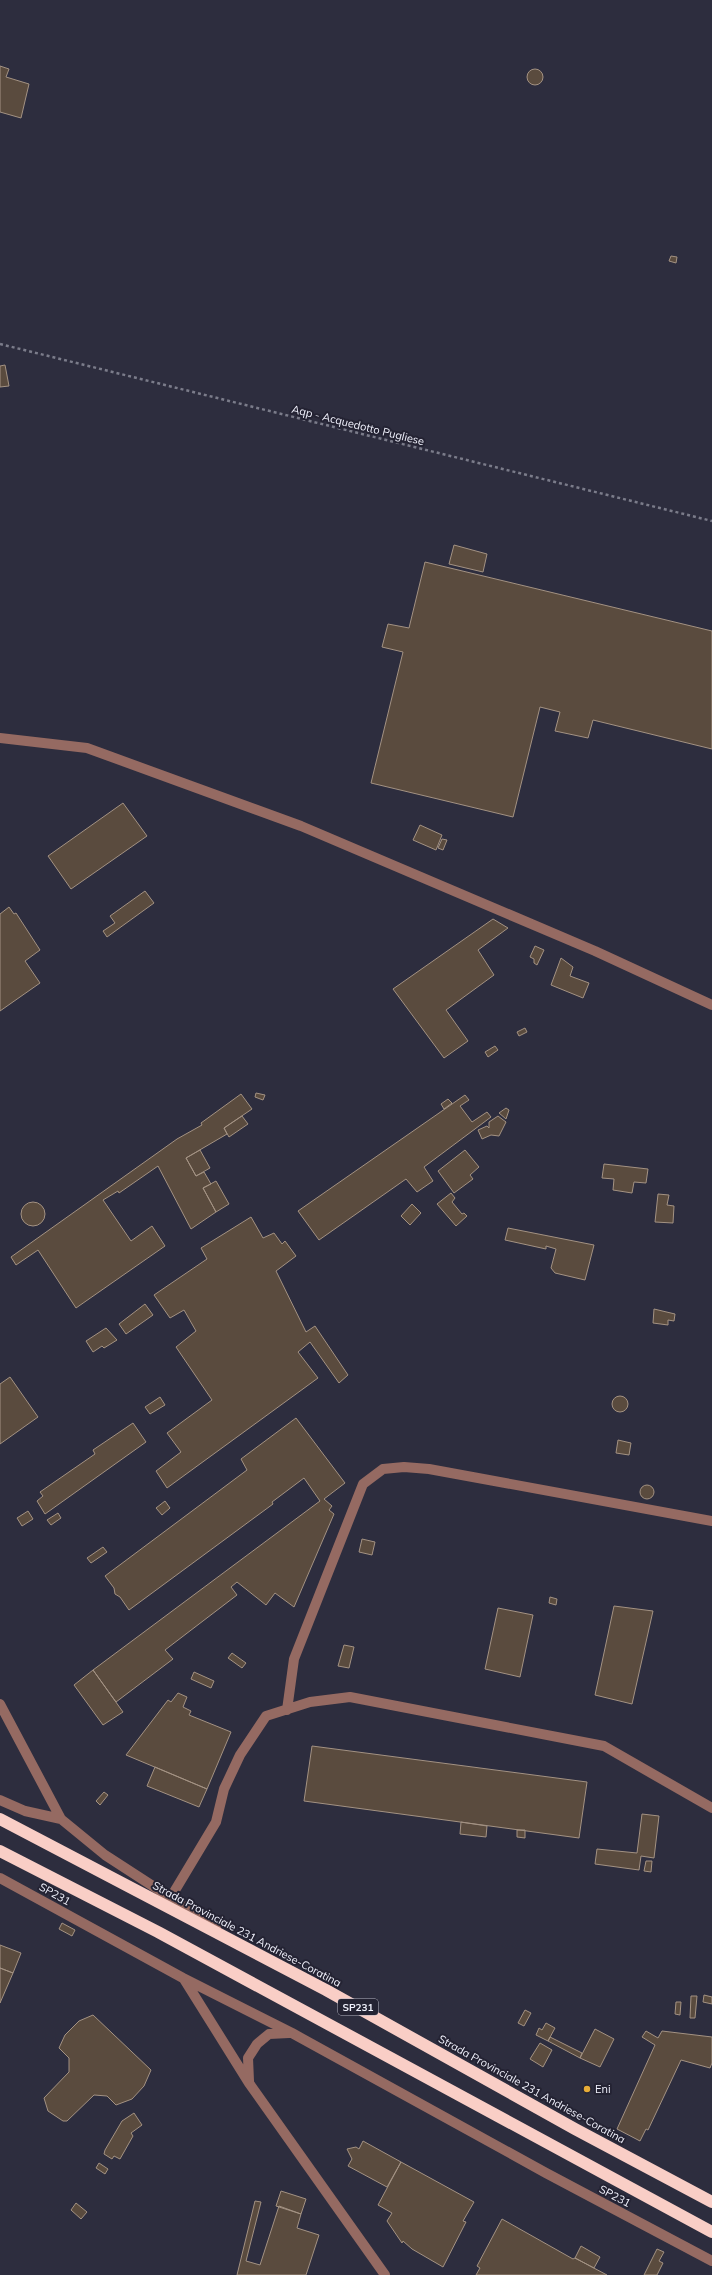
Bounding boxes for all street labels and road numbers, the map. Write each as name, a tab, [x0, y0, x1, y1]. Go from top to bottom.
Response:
street label: Aqp - Acquedotto Pugliese	[290, 402, 426, 448]
street label: Strada Provinciale 231 Andriese-Coratina	[150, 1878, 344, 1990]
street label: SP231	[37, 1880, 73, 1908]
road number: SP231	[338, 1999, 378, 2015]
street label: Strada Provinciale 231 Andriese-Coratina	[436, 2032, 628, 2146]
street label: SP231	[597, 2182, 633, 2210]

